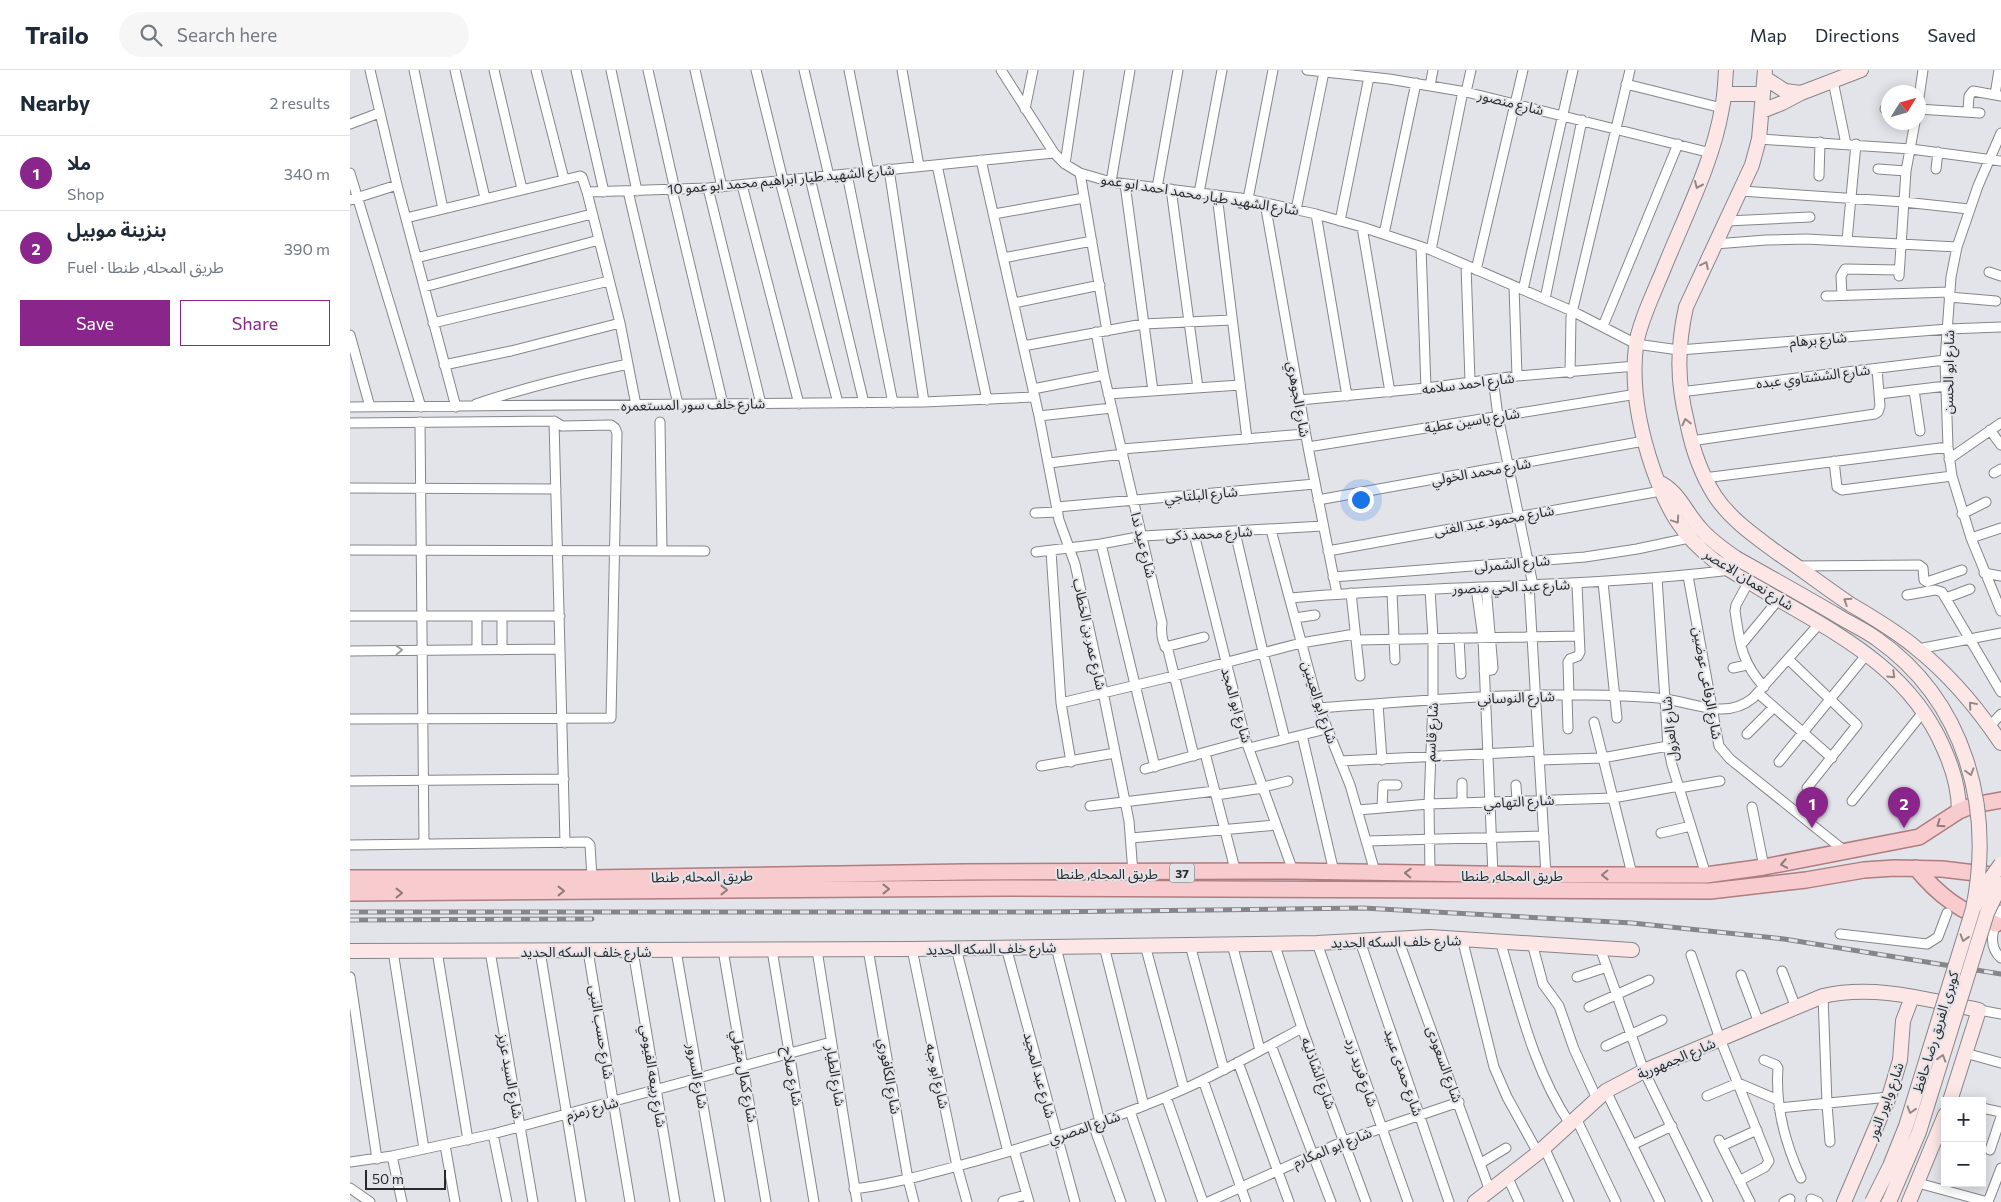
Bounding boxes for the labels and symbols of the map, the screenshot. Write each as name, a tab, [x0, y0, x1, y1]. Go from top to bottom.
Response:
street label: شارع منصور	[1475, 85, 1546, 121]
north arrow	[1881, 85, 1926, 130]
street label: شارع الشهيد طيار ابراهيم محمد ابو عمو 10	[667, 161, 895, 200]
street label: شارع الشهيد طيار محمد احمد ابو عمو	[1099, 170, 1300, 221]
one-way arrow	[1693, 180, 1704, 189]
one-way arrow	[1699, 261, 1710, 270]
street label: شارع برهام	[1789, 328, 1848, 353]
street label: شارع ابو الحسن	[1939, 330, 1960, 414]
street label: شارع الجوهري	[1281, 360, 1314, 439]
street label: شارع الششتاوي عبده	[1755, 361, 1871, 395]
street label: شارع احمد سلامه	[1421, 369, 1516, 400]
street label: شارع خلف سور المستعمره	[621, 394, 765, 417]
street label: شارع ياسين عطية	[1423, 404, 1521, 439]
one-way arrow	[1682, 417, 1692, 426]
street label: شارع محمد الخولي	[1430, 454, 1533, 491]
street label: شارع البلتاجي	[1164, 482, 1239, 509]
your location	[1348, 487, 1374, 513]
street label: شارع محمود عبد الغنى	[1433, 501, 1556, 542]
street label: شارع عيد ندا	[1125, 510, 1160, 580]
one-way arrow	[1670, 515, 1679, 524]
street label: شارع محمد ذكى	[1165, 522, 1253, 547]
street label: شارع نعمان الاعصر	[1698, 544, 1797, 616]
street label: شارع الشمرلى	[1473, 551, 1551, 578]
street label: شارع عبد الحي منصور	[1451, 575, 1570, 600]
street label: شارع عمر بن الخطاب	[1067, 577, 1110, 692]
one-way arrow	[1844, 598, 1853, 608]
street label: شارع الرفاعى عوضين	[1687, 625, 1726, 741]
one-way arrow	[395, 645, 403, 656]
street label: شارع ابو العينين	[1296, 658, 1341, 747]
street label: شارع ابو المجد	[1215, 665, 1256, 746]
one-way arrow	[1886, 669, 1895, 678]
street label: شارع النوساني	[1477, 687, 1555, 710]
street label: شارع العزول	[1657, 695, 1684, 763]
one-way arrow	[1968, 701, 1977, 710]
street label: شارع قاسم	[1421, 702, 1444, 762]
one-way arrow	[1965, 768, 1975, 776]
pin: 1	[1796, 787, 1828, 828]
pin: 2	[1888, 787, 1920, 828]
street label: شارع التهامي	[1483, 791, 1555, 815]
one-way arrow	[1937, 818, 1946, 827]
one-way arrow	[1780, 858, 1789, 868]
road number: 37	[1170, 864, 1194, 882]
street label: طريق المحله, طنطا	[1056, 865, 1158, 884]
street label: طريق المحله, طنطا	[651, 867, 753, 887]
street label: طريق المحله, طنطا	[1461, 867, 1563, 886]
one-way arrow	[1403, 868, 1411, 878]
one-way arrow	[1601, 870, 1608, 880]
one-way arrow	[882, 884, 890, 894]
one-way arrow	[720, 885, 728, 895]
one-way arrow	[558, 886, 565, 896]
one-way arrow	[395, 888, 403, 898]
street label: شارع خلف السكه الحديد	[1330, 931, 1462, 954]
one-way arrow	[1960, 934, 1970, 942]
street label: شارع خلف السكه الحديد	[925, 938, 1057, 961]
street label: شارع خلف السكه الحديد	[521, 943, 651, 963]
street label: كوبرى الفريق رضا حافظ	[1908, 969, 1964, 1096]
street label: شارع حسب النبى	[583, 984, 618, 1081]
street label: شارع ربيعه الفيومي	[634, 1023, 671, 1129]
street label: شارع السعودى	[1421, 1023, 1467, 1106]
street label: شارع حمدى عبيد	[1378, 1026, 1427, 1119]
street label: شارع كمال متولي	[725, 1029, 761, 1124]
street label: شارع عبد المجيد	[1017, 1030, 1060, 1121]
street label: شارع السيد عزيز	[492, 1031, 527, 1120]
street label: شارع الجمهورية	[1634, 1034, 1719, 1085]
street label: شارع الشاذليه	[1295, 1035, 1340, 1112]
street label: شارع فريد زرد	[1339, 1035, 1382, 1110]
street label: شارع الكافوري	[872, 1037, 905, 1116]
street label: شارع السرور	[681, 1041, 712, 1110]
street label: شارع ابو جبه	[920, 1042, 953, 1111]
street label: شارع الطيار	[820, 1043, 849, 1108]
street label: شارع صلاح	[776, 1045, 807, 1108]
one-way arrow	[1936, 1054, 1946, 1063]
street label: شارع وابور النور	[1863, 1060, 1910, 1144]
street label: شارع زمزم	[564, 1093, 621, 1126]
one-way arrow	[1907, 1106, 1917, 1114]
street label: شارع المصري	[1046, 1107, 1123, 1150]
street label: شارع ابو المكارم	[1290, 1123, 1375, 1173]
scale bar	[365, 1167, 446, 1190]

